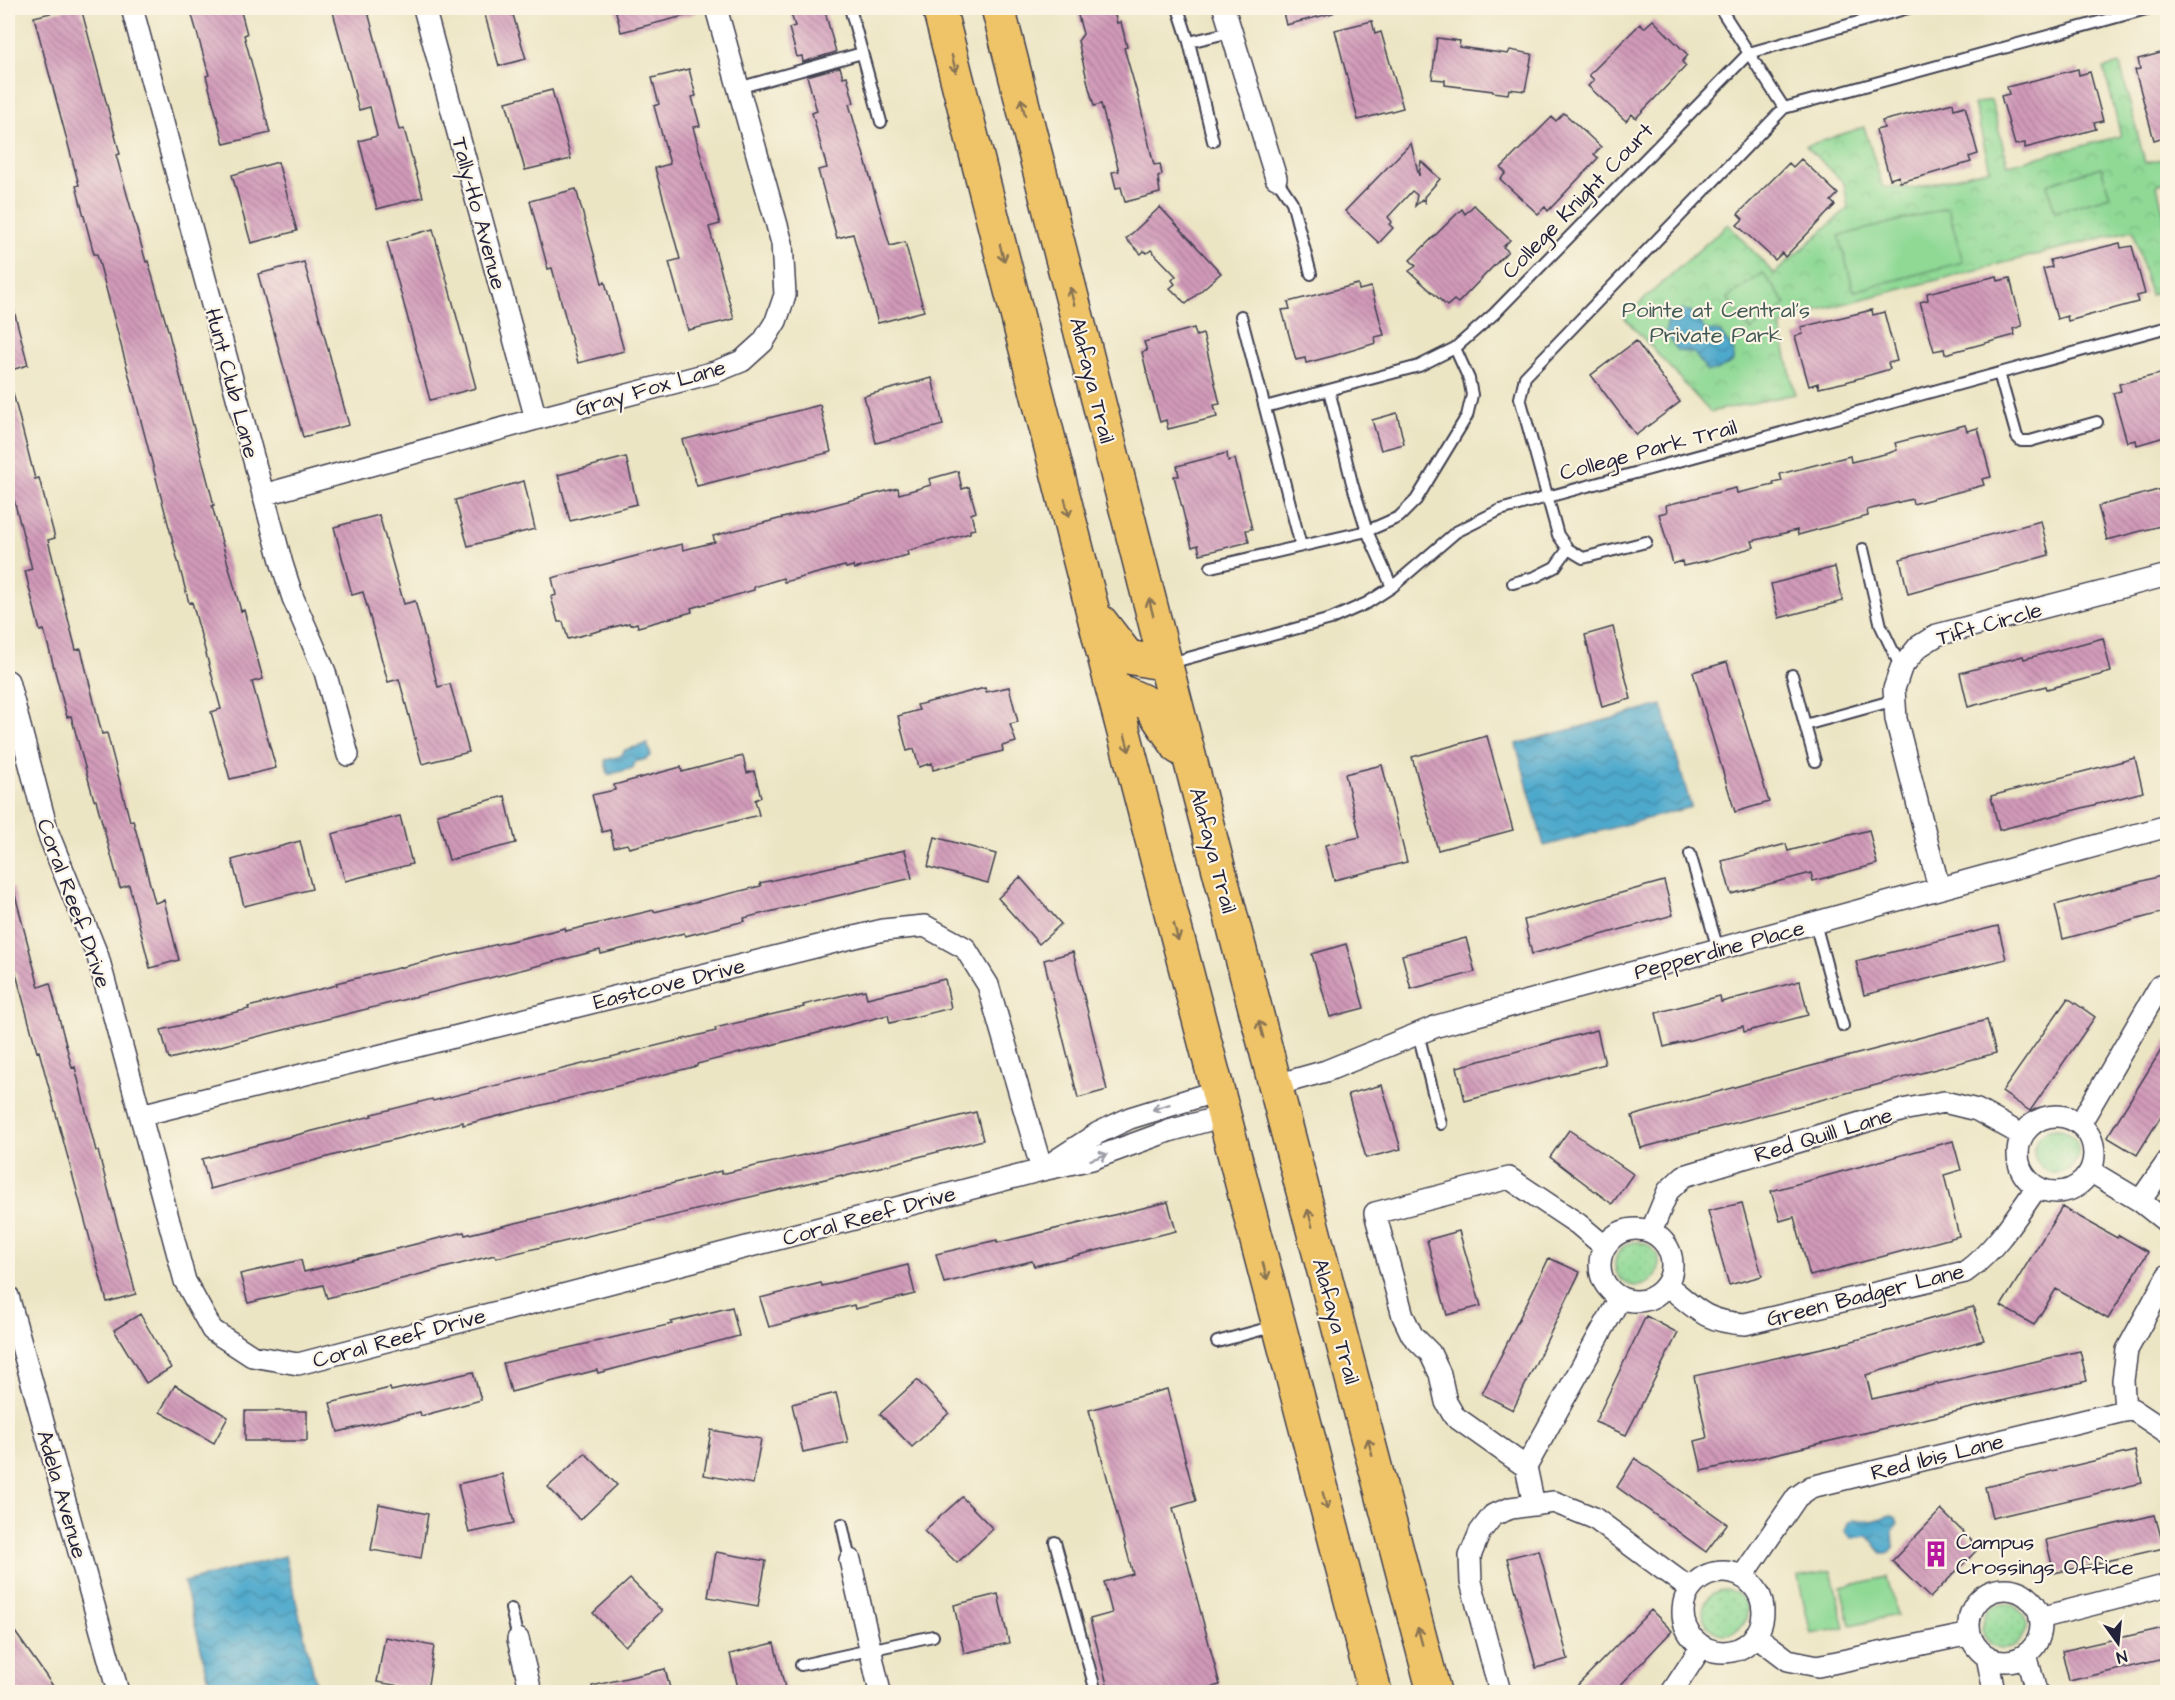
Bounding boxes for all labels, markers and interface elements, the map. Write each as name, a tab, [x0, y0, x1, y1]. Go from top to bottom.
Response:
one-way arrow	[948, 54, 960, 73]
one-way arrow	[1017, 98, 1029, 117]
street label: College Knight Court	[1495, 116, 1662, 287]
street label: Tally-Ho Avenue	[442, 134, 514, 293]
one-way arrow	[996, 243, 1008, 262]
one-way arrow	[1065, 287, 1077, 306]
park label: Pointe at Central's Private Park	[1622, 295, 1810, 351]
street label: Hunt Club Lane	[197, 305, 266, 462]
street label: Alafaya Trail	[1060, 314, 1122, 447]
street label: Gray Fox Lane	[571, 352, 730, 426]
street label: College Park Trail	[1556, 412, 1741, 490]
one-way arrow	[1061, 498, 1073, 517]
street label: Tift Circle	[1933, 595, 2046, 654]
one-way arrow	[1145, 598, 1156, 617]
one-way arrow	[1122, 734, 1133, 753]
street label: Alafaya Trail	[1180, 784, 1244, 917]
street label: Coral Reef Drive	[29, 815, 119, 993]
street label: Pepperdine Place	[1631, 913, 1808, 988]
one-way arrow	[1171, 922, 1183, 941]
street label: Eastcove Drive	[590, 951, 749, 1018]
one-way arrow	[1255, 1020, 1266, 1039]
street label: Red Quill Lane	[1751, 1100, 1896, 1171]
one-way arrow	[1152, 1102, 1171, 1113]
one-way arrow	[1089, 1150, 1108, 1161]
street label: Coral Reef Drive	[779, 1178, 959, 1254]
one-way arrow	[1304, 1209, 1316, 1228]
street label: Alafaya Trail	[1303, 1255, 1367, 1388]
street label: Green Badger Lane	[1763, 1256, 1968, 1336]
one-way arrow	[1260, 1262, 1271, 1281]
street label: Coral Reef Drive	[309, 1300, 489, 1376]
street label: Red Ibis Lane	[1868, 1426, 2007, 1489]
street label: Adela Avenue	[28, 1427, 95, 1562]
one-way arrow	[1364, 1438, 1376, 1457]
one-way arrow	[1320, 1491, 1331, 1510]
place label: Campus Crossings Office	[1956, 1527, 2134, 1584]
building icon: Campus Crossings Office	[1921, 1539, 1951, 1569]
north arrow	[2088, 1613, 2148, 1673]
one-way arrow	[1413, 1627, 1425, 1646]
text: N	[2114, 1645, 2129, 1668]

